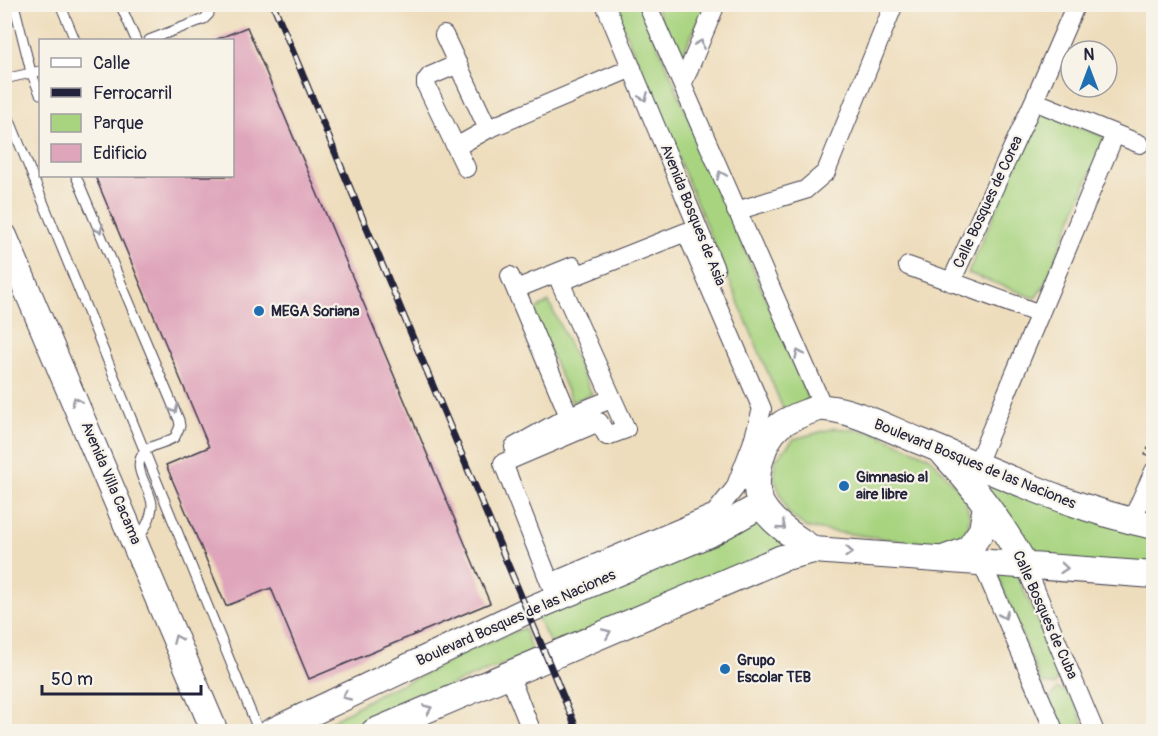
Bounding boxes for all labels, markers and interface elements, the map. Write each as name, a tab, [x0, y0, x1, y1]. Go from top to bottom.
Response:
legend	[39, 39, 234, 177]
one-way arrow	[692, 39, 704, 50]
north arrow	[1059, 39, 1119, 99]
text: N	[1084, 45, 1095, 65]
text: Calle	[93, 52, 130, 75]
text: Ferrocarril	[93, 82, 172, 105]
one-way arrow	[637, 91, 649, 102]
text: Parque	[93, 112, 143, 135]
street label: Calle Bosques de Corea	[949, 133, 1027, 271]
text: Edificio	[93, 142, 147, 165]
street label: Avenida Bosques de Asia	[656, 142, 730, 289]
one-way arrow	[716, 170, 728, 181]
one-way arrow	[92, 223, 104, 234]
place label: MEGA Soriana	[271, 302, 359, 321]
marker: MEGA Soriana	[252, 304, 266, 318]
one-way arrow	[795, 349, 807, 360]
one-way arrow	[71, 397, 83, 408]
one-way arrow	[167, 403, 179, 414]
street label: Boulevard Bosques de las Naciones	[871, 415, 1079, 513]
street label: Avenida Villa Cacama	[77, 419, 145, 547]
place label: Gimnasio al aire libre	[856, 468, 928, 504]
marker: Gimnasio al aire libre	[837, 479, 851, 493]
one-way arrow	[775, 519, 786, 530]
one-way arrow	[844, 545, 853, 558]
street label: Calle Bosques de Cuba	[1008, 548, 1082, 682]
one-way arrow	[1059, 561, 1068, 574]
street label: Boulevard Bosques de las Naciones	[413, 565, 619, 671]
one-way arrow	[997, 609, 1009, 620]
one-way arrow	[601, 628, 612, 640]
one-way arrow	[172, 634, 184, 645]
place label: Grupo Escolar TEB	[737, 651, 811, 687]
scale bar	[42, 658, 201, 696]
marker: Grupo Escolar TEB	[718, 662, 732, 676]
text: 50 m	[51, 668, 93, 691]
one-way arrow	[341, 689, 352, 701]
one-way arrow	[421, 704, 432, 716]

